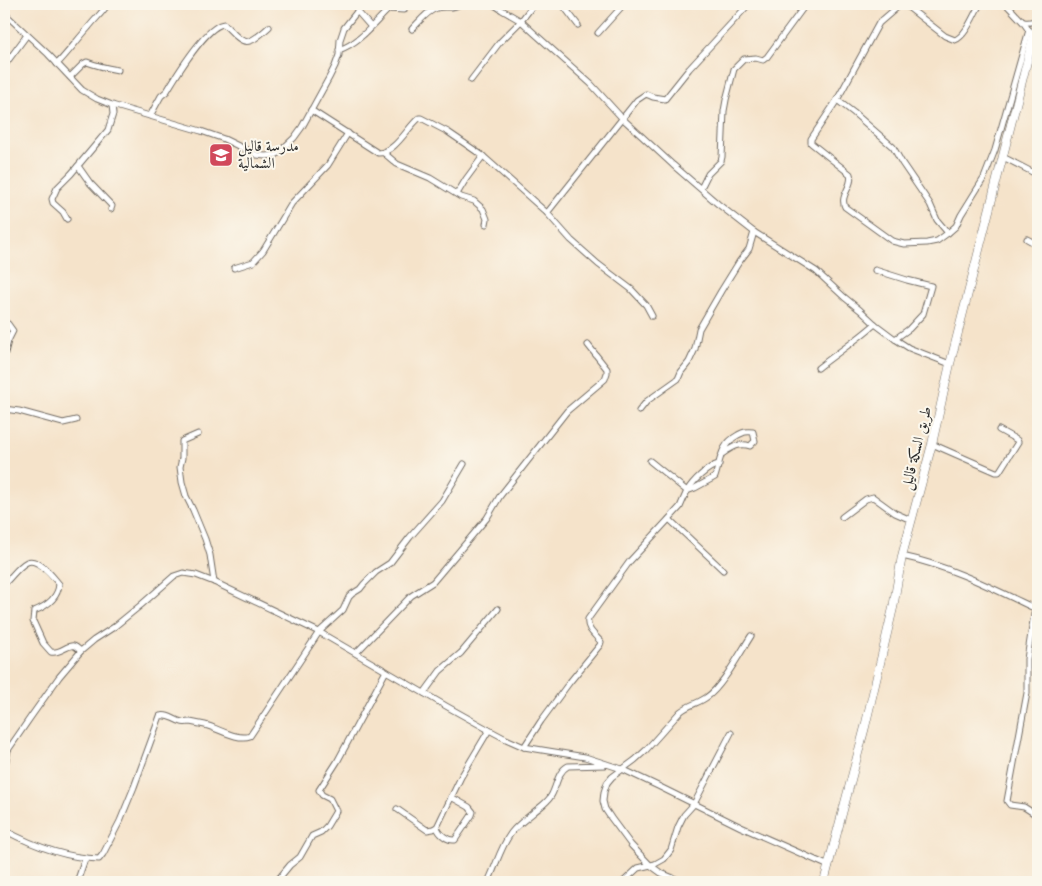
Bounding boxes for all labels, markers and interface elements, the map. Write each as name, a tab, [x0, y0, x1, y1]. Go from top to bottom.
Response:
place label: مدرسة قاليل الشمالية	[238, 136, 299, 172]
school or university icon: مدرسة قاليل الشمالية	[208, 142, 234, 168]
street label: طريق السكة قاليل	[896, 404, 937, 492]

